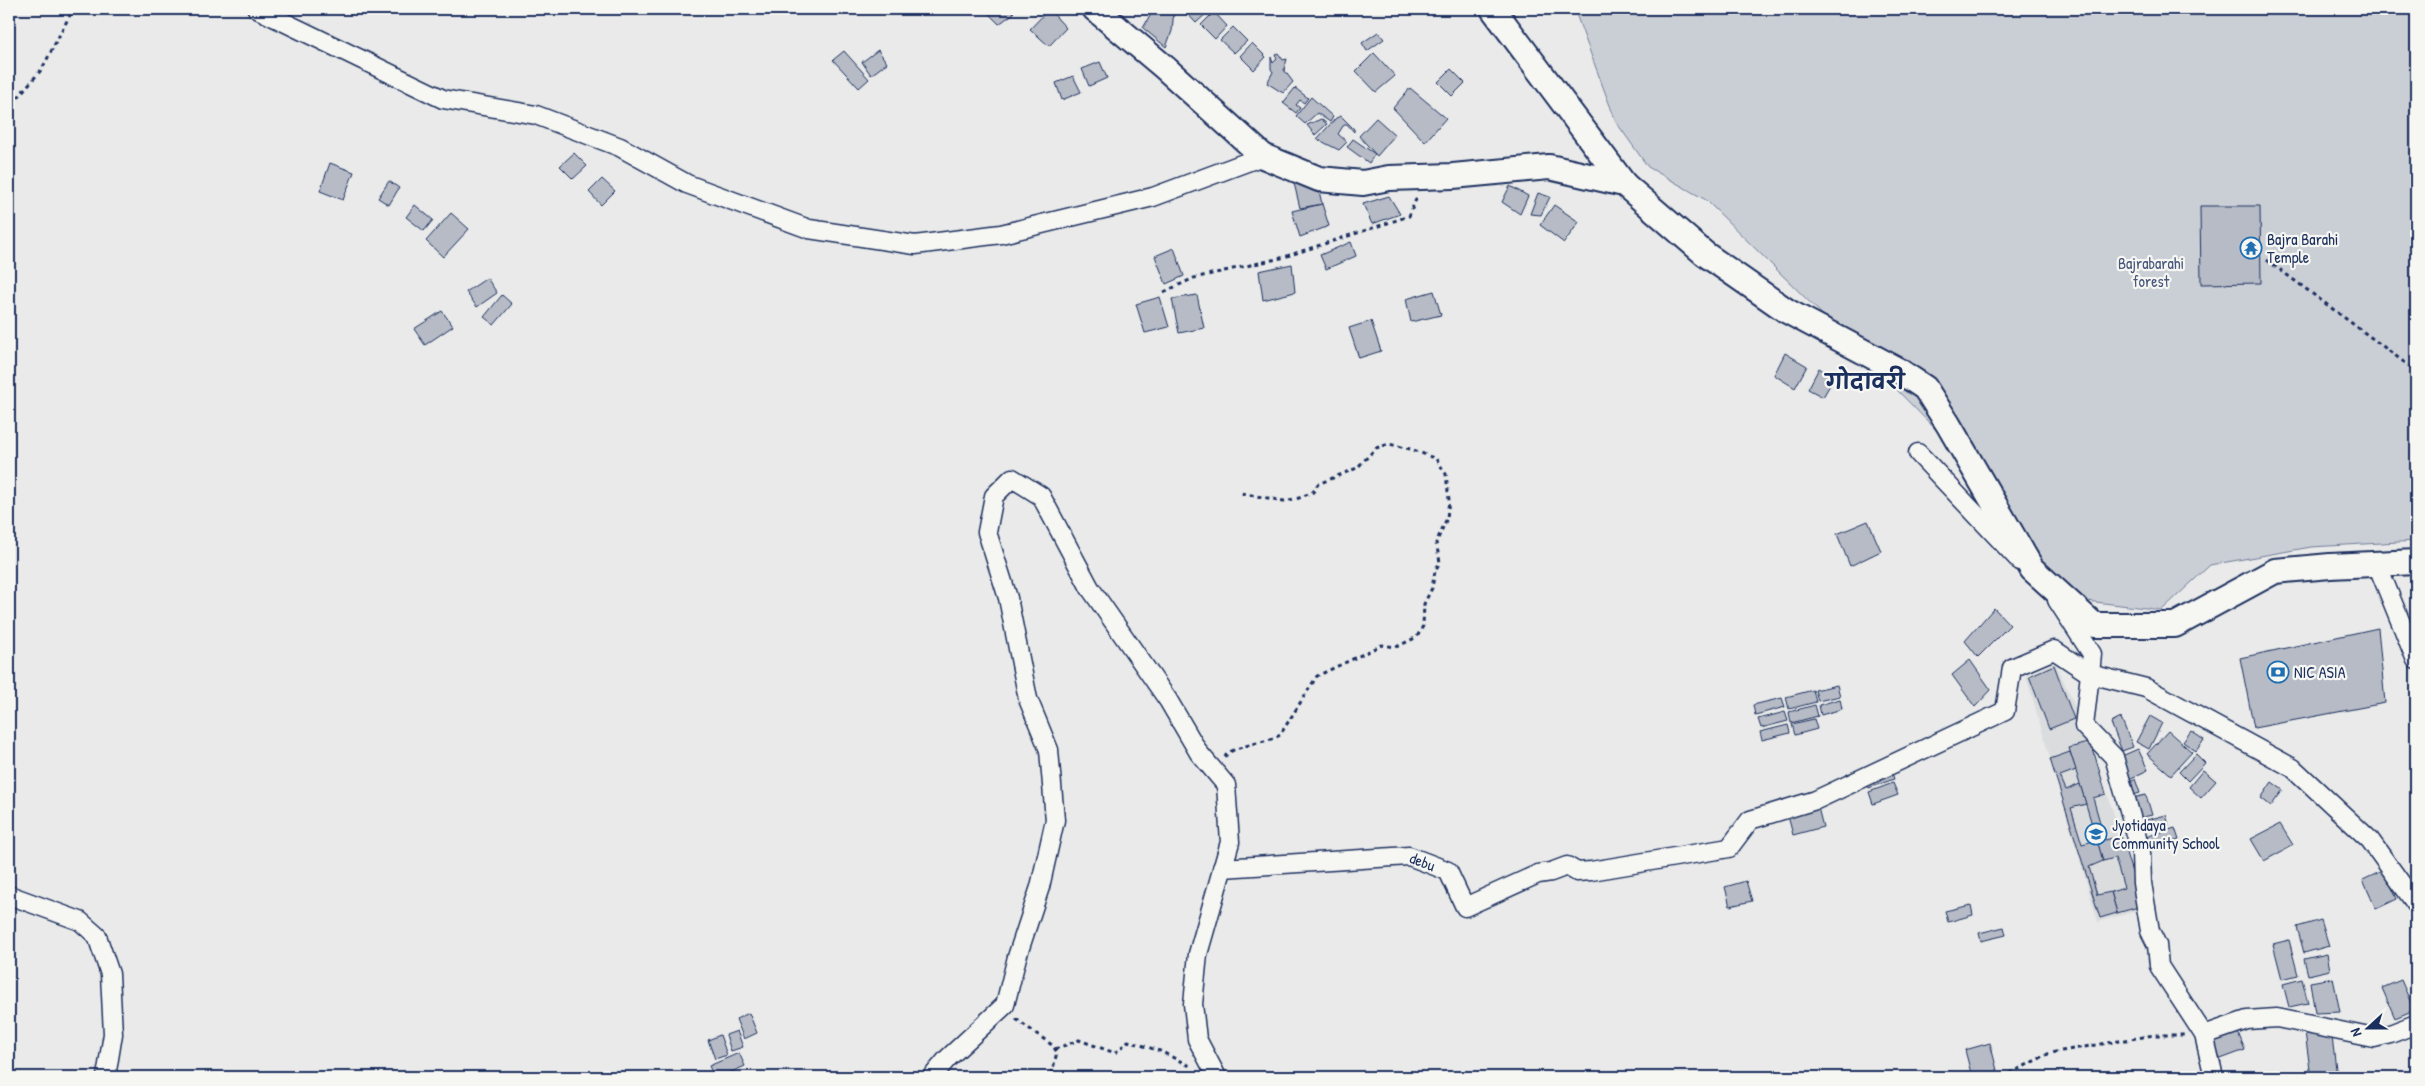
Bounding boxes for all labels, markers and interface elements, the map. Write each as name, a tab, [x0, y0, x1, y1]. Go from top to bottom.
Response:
place label: Bajra Barahi Temple	[2267, 228, 2338, 268]
temple icon: Bajra Barahi Temple	[2239, 236, 2263, 260]
park label: Bajrabarahi forest	[2118, 252, 2184, 292]
district label: गोदावरी	[1824, 365, 1906, 396]
bank icon: NIC ASIA	[2266, 660, 2290, 684]
place label: NIC ASIA	[2294, 661, 2346, 683]
place label: Jyotidaya Community School	[2112, 814, 2220, 854]
school or university icon: Jyotidaya Community School	[2084, 822, 2108, 846]
street label: debu	[1407, 846, 1439, 876]
north arrow	[2342, 1004, 2392, 1054]
text: N	[2345, 1025, 2366, 1040]

